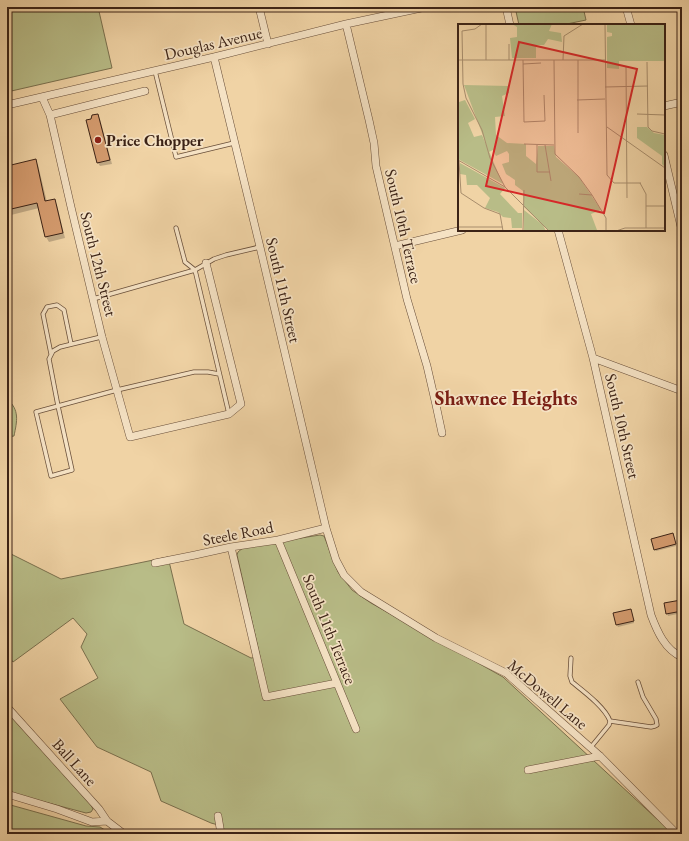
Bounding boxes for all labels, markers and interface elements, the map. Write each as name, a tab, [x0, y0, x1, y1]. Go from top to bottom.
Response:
street label: Douglas Avenue	[162, 22, 264, 65]
inset map	[458, 24, 665, 231]
place label: Price Chopper	[106, 130, 204, 151]
marker: Price Chopper	[93, 135, 103, 145]
street label: South 10th Terrace	[380, 167, 427, 285]
street label: South 12th Street	[75, 210, 122, 319]
street label: South 11th Street	[261, 236, 306, 345]
street label: South 10th Street	[600, 372, 645, 481]
district label: Shawnee Heights	[435, 385, 577, 411]
street label: Steele Road	[201, 516, 276, 551]
street label: South 11th Terrace	[298, 571, 361, 687]
street label: McDowell Lane	[503, 655, 592, 734]
street label: Ball Lane	[48, 734, 102, 791]

